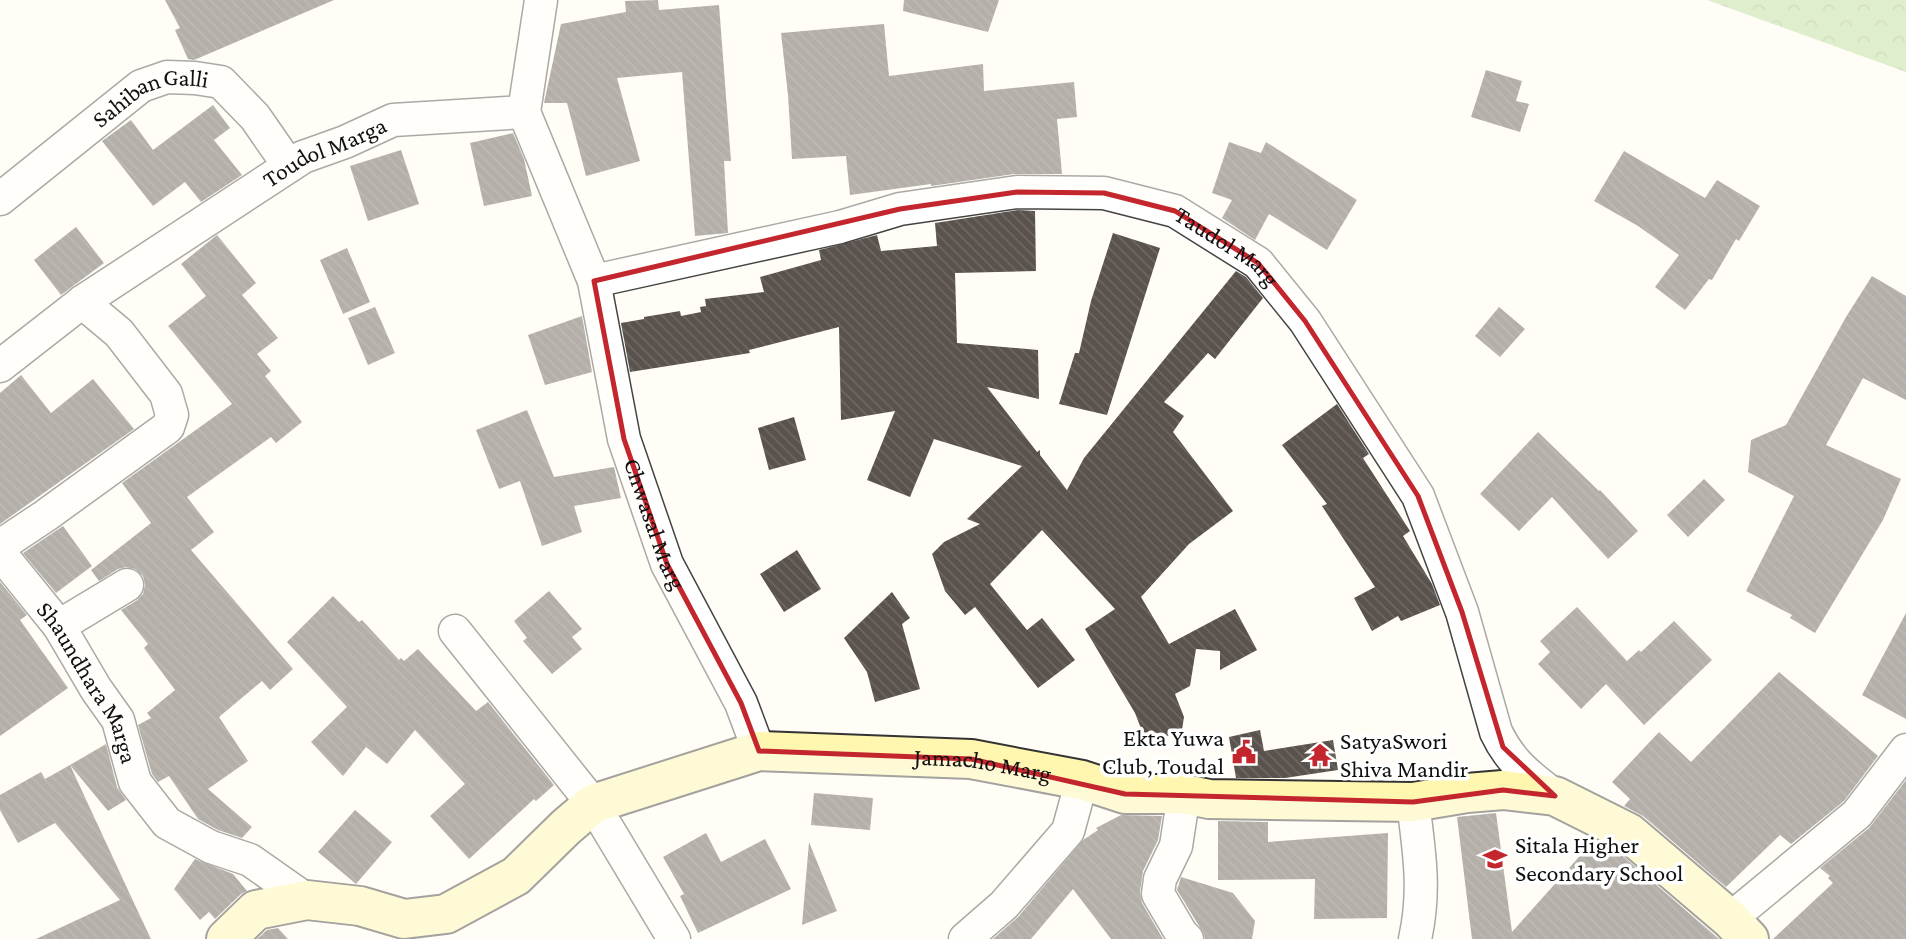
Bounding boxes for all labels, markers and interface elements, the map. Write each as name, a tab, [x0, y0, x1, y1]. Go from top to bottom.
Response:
street label: Sahiban Galli	[87, 63, 211, 133]
street label: Toudol Marga	[257, 111, 390, 193]
street label: Taudol Marg	[1170, 200, 1286, 292]
street label: Chwasal Marg	[619, 455, 692, 594]
street label: Shaundhara Marga	[32, 596, 143, 766]
place label: Ekta Yuwa Club, Toudal	[1102, 724, 1224, 779]
place label: SatyaSwori Shiva Mandir	[1340, 727, 1469, 782]
public building icon: Ekta Yuwa Club, Toudal	[1230, 738, 1258, 766]
temple icon: SatyaSwori Shiva Mandir	[1306, 741, 1334, 769]
street label: Jamacho Marg	[912, 743, 1054, 787]
place label: Sitala Higher Secondary School	[1515, 831, 1683, 886]
school or university icon: Sitala Higher Secondary School	[1481, 845, 1509, 873]

